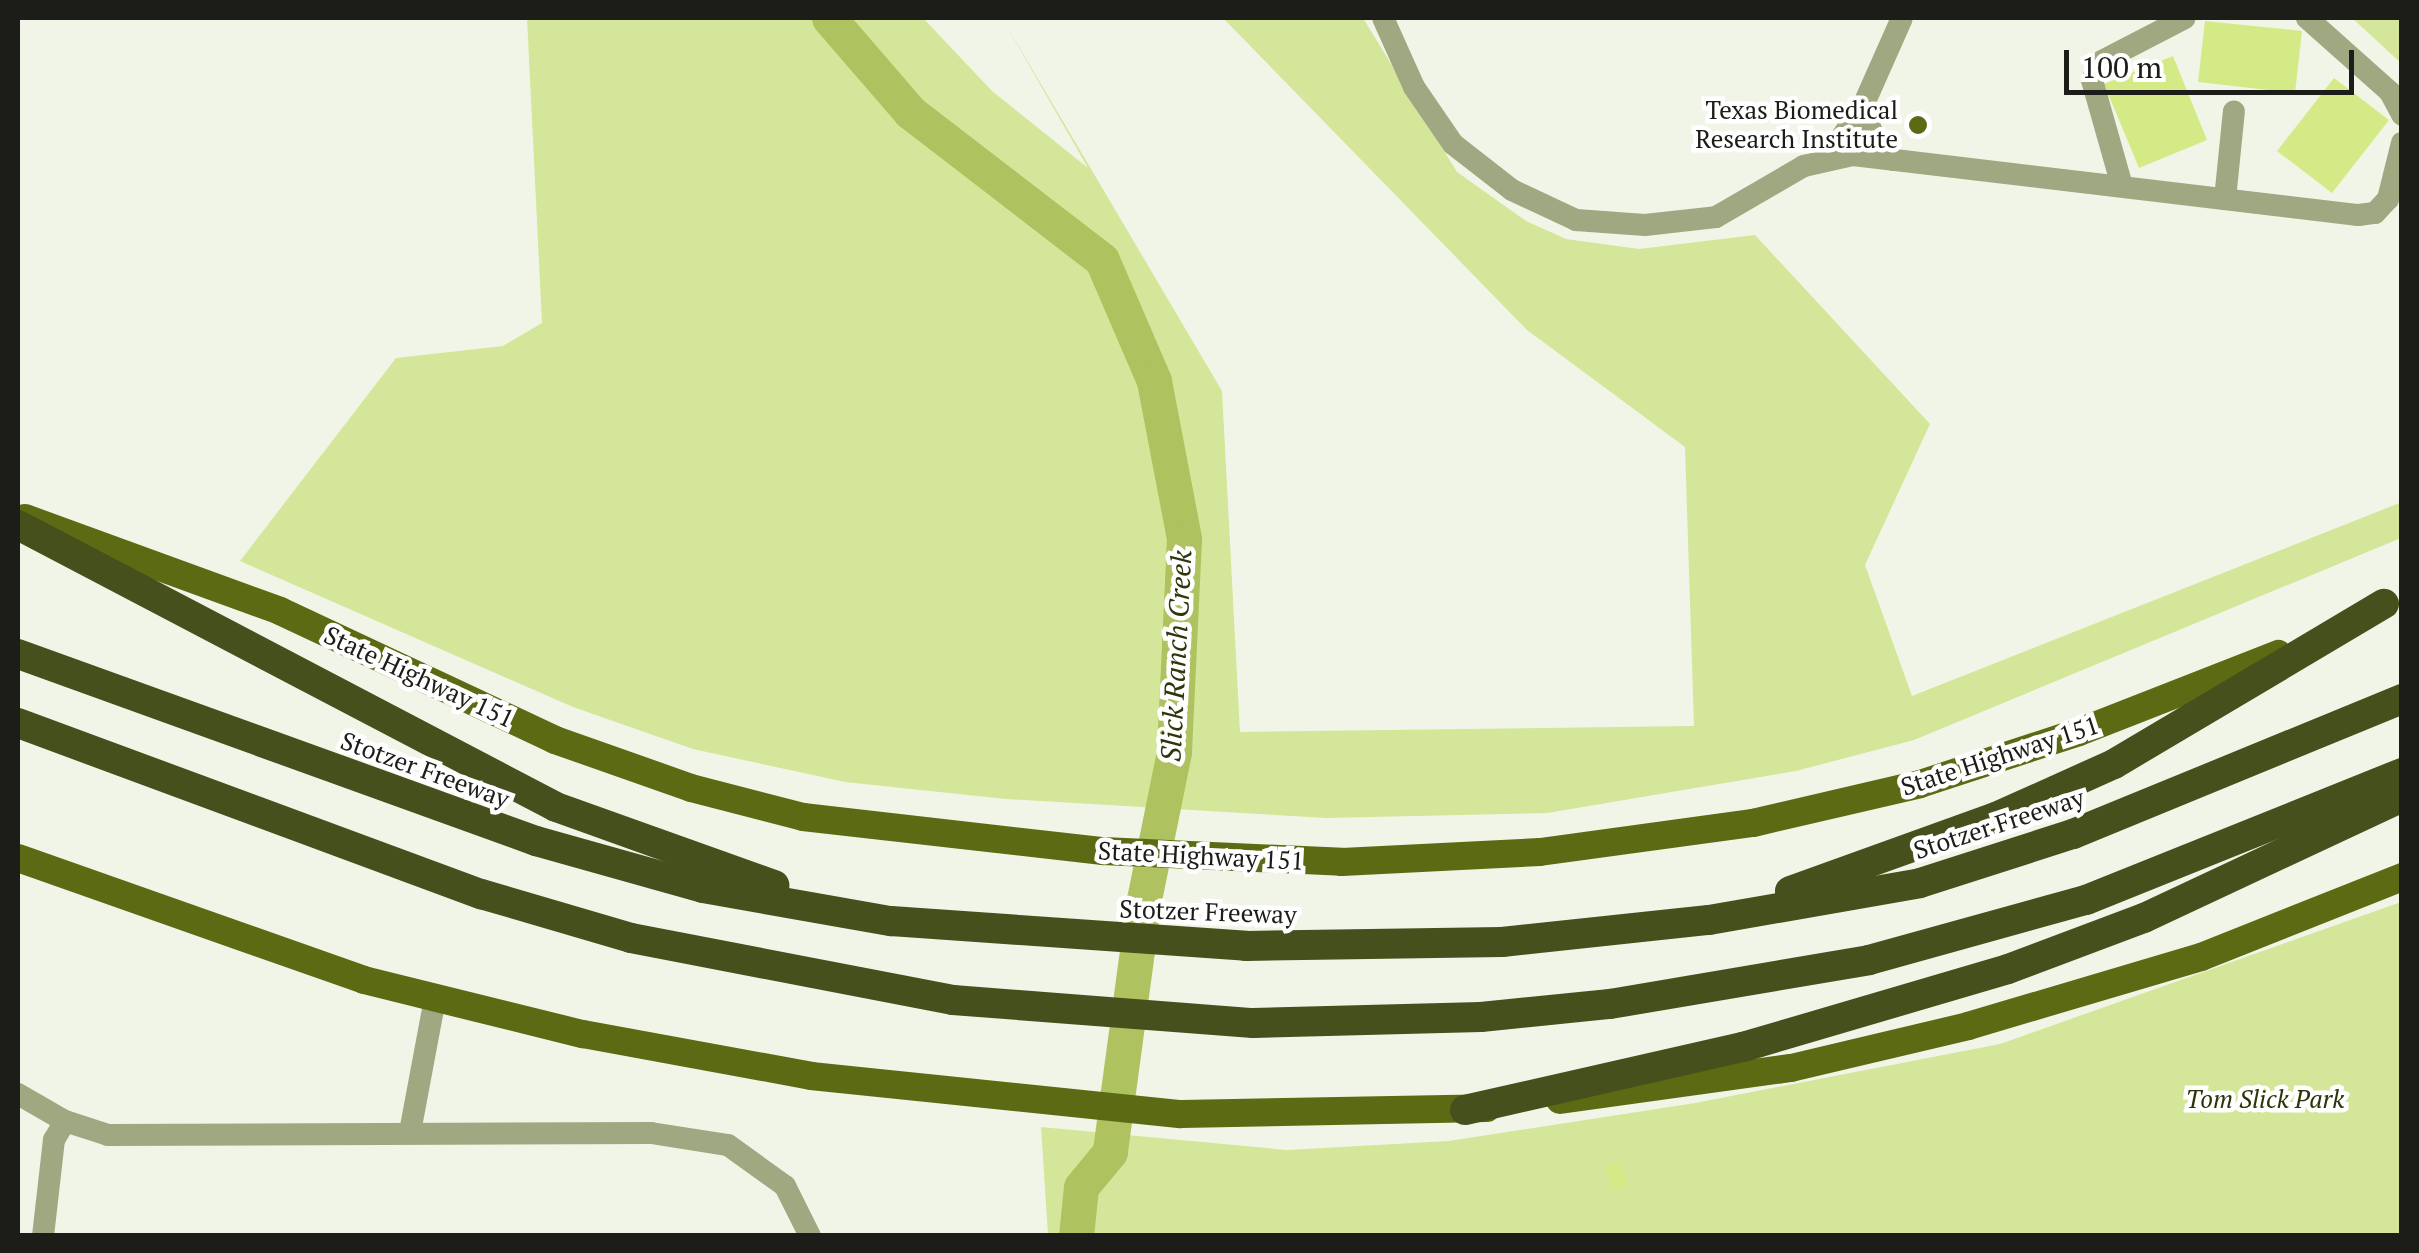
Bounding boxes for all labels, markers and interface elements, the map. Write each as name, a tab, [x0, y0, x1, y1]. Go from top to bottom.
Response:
scale bar	[2069, 30, 2359, 92]
text: 100 m	[2081, 47, 2162, 87]
place label: Texas Biomedical Research Institute	[1695, 96, 1898, 155]
marker: Texas Biomedical Research Institute	[1907, 114, 1929, 136]
water label: Slick Ranch Creek	[1154, 549, 1198, 763]
street label: State Highway 151	[319, 620, 519, 734]
street label: State Highway 151	[1897, 710, 2103, 802]
street label: Stotzer Freeway	[337, 726, 513, 814]
street label: Stotzer Freeway	[1910, 782, 2088, 866]
street label: State Highway 151	[1097, 836, 1305, 876]
street label: Stotzer Freeway	[1119, 894, 1297, 930]
park label: Tom Slick Park	[2186, 1084, 2344, 1114]

